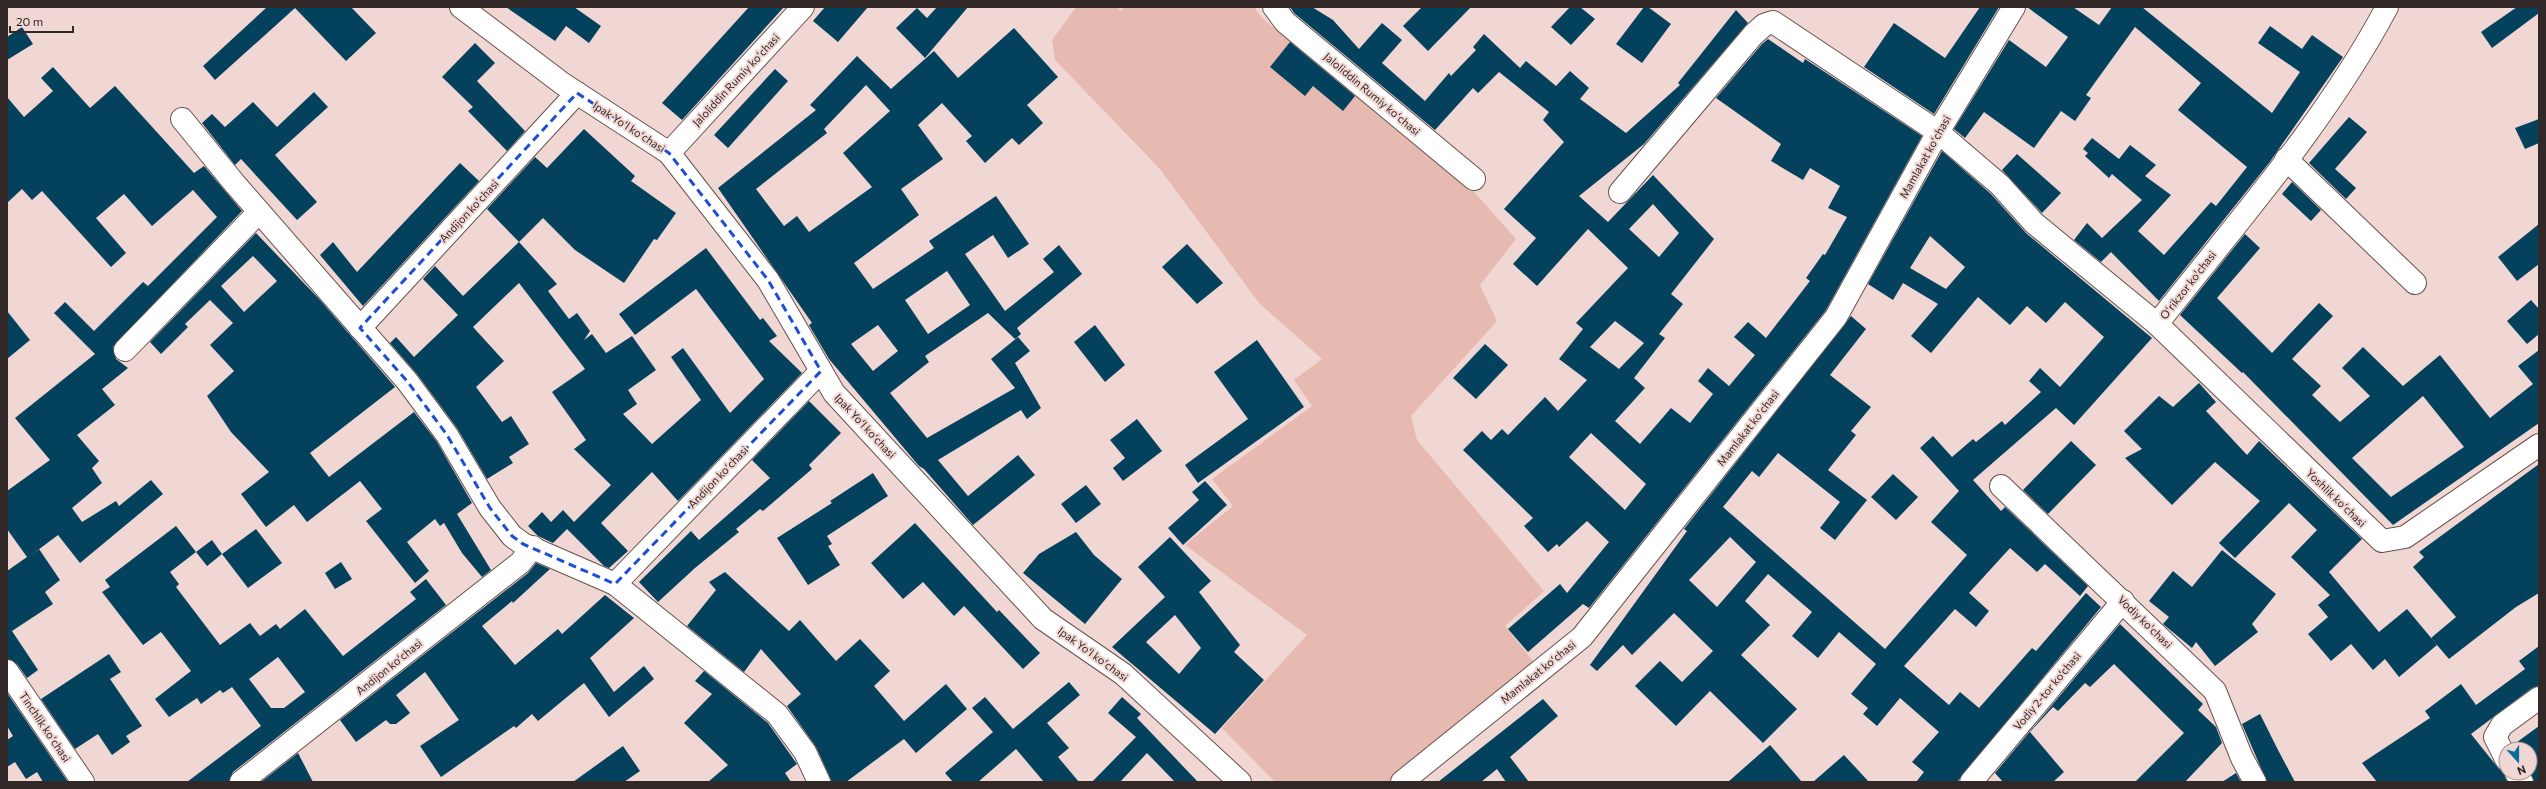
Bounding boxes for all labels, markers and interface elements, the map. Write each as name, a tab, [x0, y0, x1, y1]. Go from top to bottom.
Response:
scale bar	[10, 8, 73, 34]
text: 20 m	[16, 14, 43, 28]
street label: Jaloliddin Rumiy koʻchasi	[689, 31, 783, 129]
street label: Jaloliddin Rumiy koʻchasi	[1321, 50, 1423, 139]
street label: Ipak Yoʻl koʻchasi	[591, 98, 668, 155]
street label: Mamlakat koʻchasi	[1896, 113, 1953, 200]
street label: Andijon koʻchasi	[436, 176, 501, 245]
street label: Oʻrikzor ko'chasi	[2157, 248, 2218, 321]
street label: Mamlakat koʻchasi	[1714, 387, 1781, 468]
street label: Ipak Yoʻl koʻchasi	[832, 391, 899, 461]
street label: Andijon koʻchasi	[685, 443, 751, 510]
street label: Yoshlik koʻchasi	[2304, 466, 2369, 529]
street label: Vodiy ko'chasi	[2116, 593, 2175, 651]
street label: Ipak Yoʻl koʻchasi	[1056, 624, 1131, 684]
street label: Andijon koʻchasi	[353, 636, 424, 697]
street label: Mamlakat koʻchasi	[1498, 637, 1578, 706]
street label: Vodiy 2-tor ko‘chasi	[2010, 649, 2083, 732]
street label: Tinchlik koʻchasi	[17, 689, 74, 764]
north arrow	[2498, 741, 2538, 781]
text: N	[2516, 763, 2528, 778]

